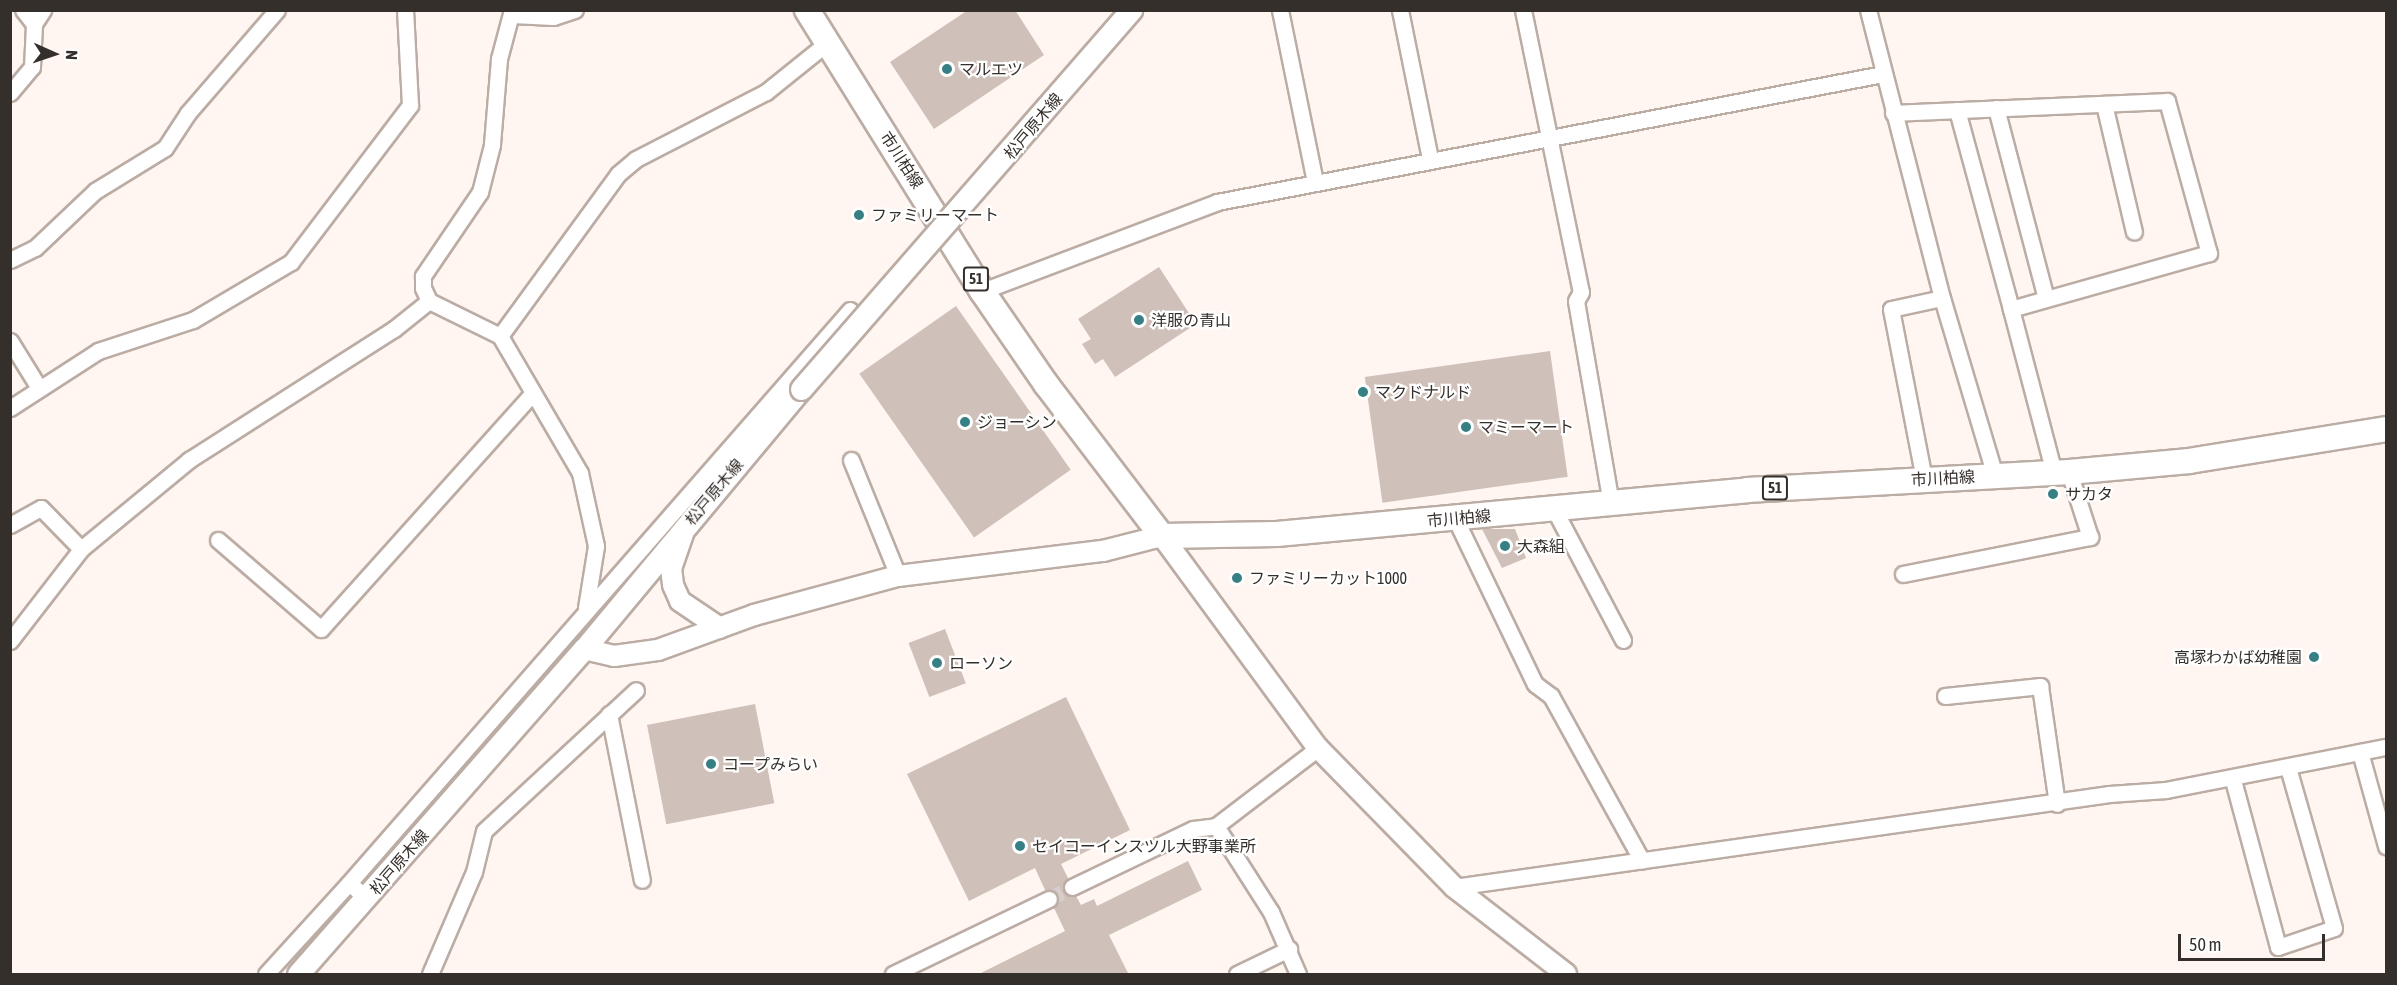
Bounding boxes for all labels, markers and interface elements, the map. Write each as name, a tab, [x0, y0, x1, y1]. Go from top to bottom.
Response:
north arrow	[24, 24, 84, 84]
text: N	[63, 50, 81, 60]
place label: マルエツ	[959, 59, 1023, 79]
marker: マルエツ	[940, 62, 954, 76]
street label: 松戸原木線	[1000, 89, 1066, 163]
street label: 市川柏線	[877, 128, 927, 192]
place label: ファミリーマート	[871, 205, 999, 225]
marker: ファミリーマート	[852, 208, 866, 222]
road number: 51	[962, 267, 990, 291]
place label: 洋服の青山	[1151, 310, 1231, 330]
marker: 洋服の青山	[1132, 313, 1146, 327]
place label: マクドナルド	[1375, 382, 1471, 402]
marker: マクドナルド	[1356, 385, 1370, 399]
place label: ジョーシン	[977, 412, 1057, 432]
marker: ジョーシン	[958, 415, 972, 429]
place label: マミーマート	[1478, 417, 1574, 437]
marker: マミーマート	[1459, 420, 1473, 434]
street label: 松戸原木線	[681, 455, 747, 529]
street label: 市川柏線	[1911, 467, 1975, 489]
road number: 51	[1762, 476, 1788, 500]
place label: サカタ	[2065, 484, 2113, 504]
marker: サカタ	[2046, 487, 2060, 501]
street label: 市川柏線	[1426, 506, 1492, 530]
place label: 大森組	[1517, 536, 1565, 556]
marker: 大森組	[1498, 539, 1512, 553]
place label: ファミリーカット1000	[1249, 568, 1407, 588]
marker: ファミリーカット1000	[1230, 571, 1244, 585]
place label: 高塚わかば幼稚園	[2174, 647, 2302, 667]
marker: 高塚わかば幼稚園	[2307, 650, 2321, 664]
place label: ローソン	[949, 653, 1013, 673]
marker: ローソン	[930, 656, 944, 670]
place label: コープみらい	[723, 754, 819, 774]
marker: コープみらい	[704, 757, 718, 771]
street label: 松戸原木線	[366, 826, 432, 898]
place label: セイコーインスツル大野事業所	[1032, 836, 1256, 856]
marker: セイコーインスツル大野事業所	[1013, 839, 1027, 853]
scale bar	[2181, 922, 2328, 960]
text: 50 m	[2189, 934, 2221, 955]

